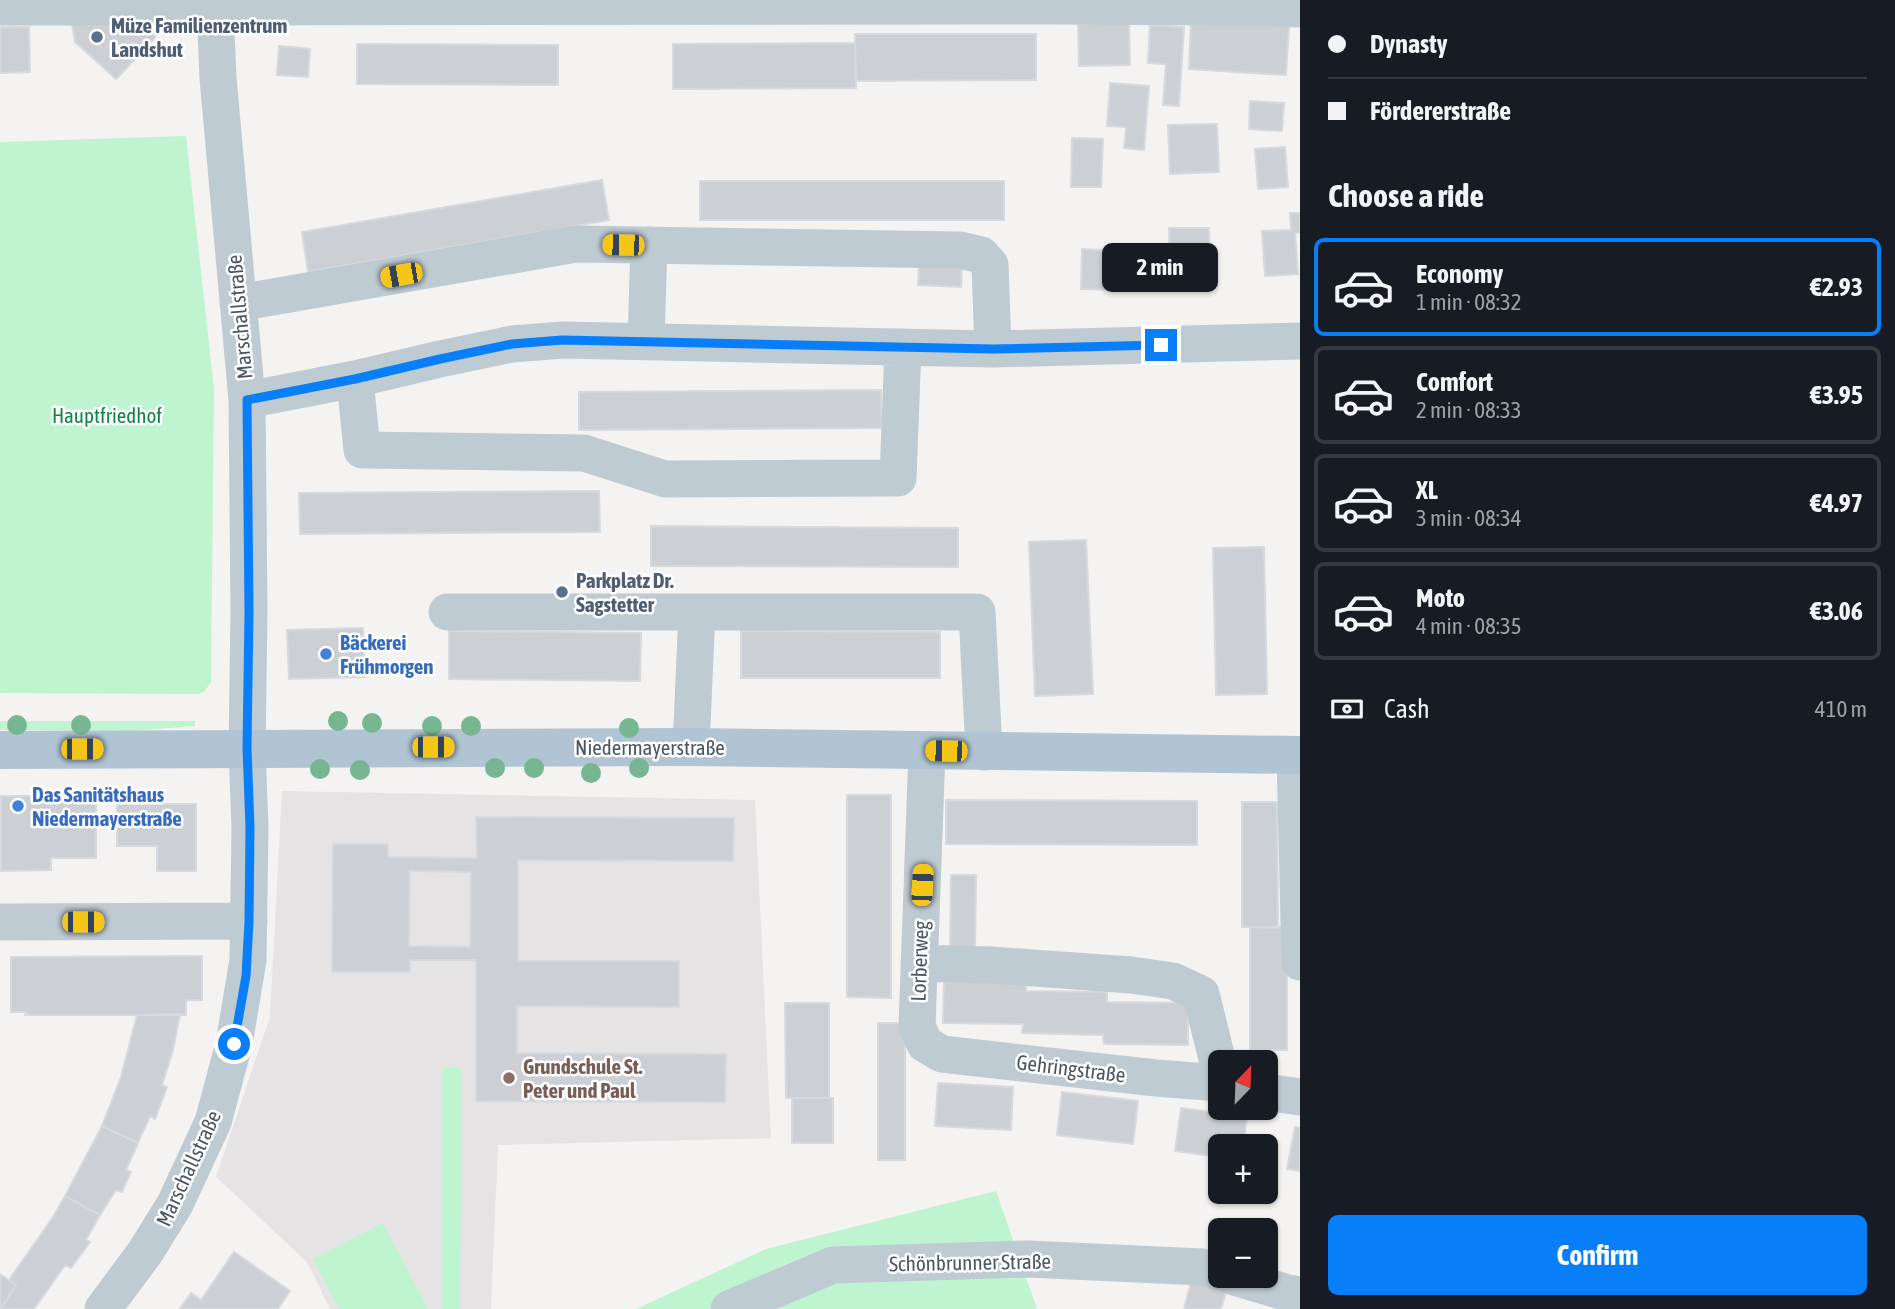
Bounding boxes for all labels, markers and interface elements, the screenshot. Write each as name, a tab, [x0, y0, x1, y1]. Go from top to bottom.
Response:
place label: Müze Familienzentrum Landshut	[111, 13, 287, 61]
marker: Müze Familienzentrum Landshut	[89, 29, 105, 45]
text: Dynasty	[1370, 29, 1447, 59]
text: Fördererstraße	[1370, 96, 1511, 126]
text: Choose a ride	[1328, 177, 1484, 214]
car	[602, 234, 645, 256]
callout: 2 min	[1103, 244, 1219, 292]
street label: Marschallstraße	[222, 254, 256, 380]
text: 2 min	[1137, 254, 1183, 280]
icon: car	[1332, 256, 1395, 319]
text: Economy	[1416, 259, 1503, 289]
car	[379, 261, 424, 289]
text: €2.93	[1810, 272, 1863, 302]
text: 1 min · 08:32	[1416, 289, 1522, 315]
route end	[1145, 329, 1177, 361]
icon: car	[1332, 364, 1395, 427]
text: Comfort	[1416, 367, 1493, 397]
text: €3.95	[1810, 380, 1863, 410]
text: 2 min · 08:33	[1416, 397, 1522, 423]
park label: Hauptfriedhof	[52, 403, 162, 427]
icon: car	[1332, 472, 1395, 535]
text: XL	[1416, 475, 1438, 505]
text: €4.97	[1810, 488, 1863, 518]
text: 3 min · 08:34	[1416, 505, 1522, 531]
place label: Parkplatz Dr. Sagstetter	[576, 568, 674, 616]
icon: car	[1332, 580, 1395, 643]
text: Moto	[1416, 583, 1465, 613]
marker: Parkplatz Dr. Sagstetter	[554, 584, 570, 600]
text: €3.06	[1810, 596, 1863, 626]
text: 4 min · 08:35	[1416, 613, 1522, 639]
place label: Bäckerei Frühmorgen	[340, 630, 433, 678]
marker: Bäckerei Frühmorgen	[318, 646, 334, 662]
icon: cash	[1328, 690, 1366, 728]
text: Cash	[1384, 694, 1430, 724]
text: 410 m	[1815, 696, 1867, 722]
street label: Niedermayerstraße	[575, 735, 725, 759]
car	[413, 737, 455, 758]
car	[62, 739, 104, 760]
car	[925, 740, 968, 762]
place label: Das Sanitätshaus Niedermayerstraße	[32, 782, 182, 830]
marker: Das Sanitätshaus Niedermayerstraße	[10, 798, 26, 814]
car	[911, 863, 934, 907]
car	[63, 912, 105, 933]
street label: Lorberweg	[906, 920, 932, 1002]
route start	[218, 1028, 250, 1060]
street label: Gehringstraße	[1015, 1049, 1127, 1087]
north arrow	[1208, 1050, 1278, 1120]
map controls	[1208, 1050, 1278, 1288]
place label: Grundschule St. Peter und Paul	[523, 1054, 643, 1102]
marker: Grundschule St. Peter und Paul	[501, 1070, 517, 1086]
street label: Marschallstraße	[151, 1106, 225, 1230]
button: +	[1208, 1134, 1278, 1204]
button: Confirm	[1328, 1215, 1867, 1295]
button: −	[1208, 1218, 1278, 1288]
street label: Schönbrunner Straße	[889, 1249, 1051, 1275]

